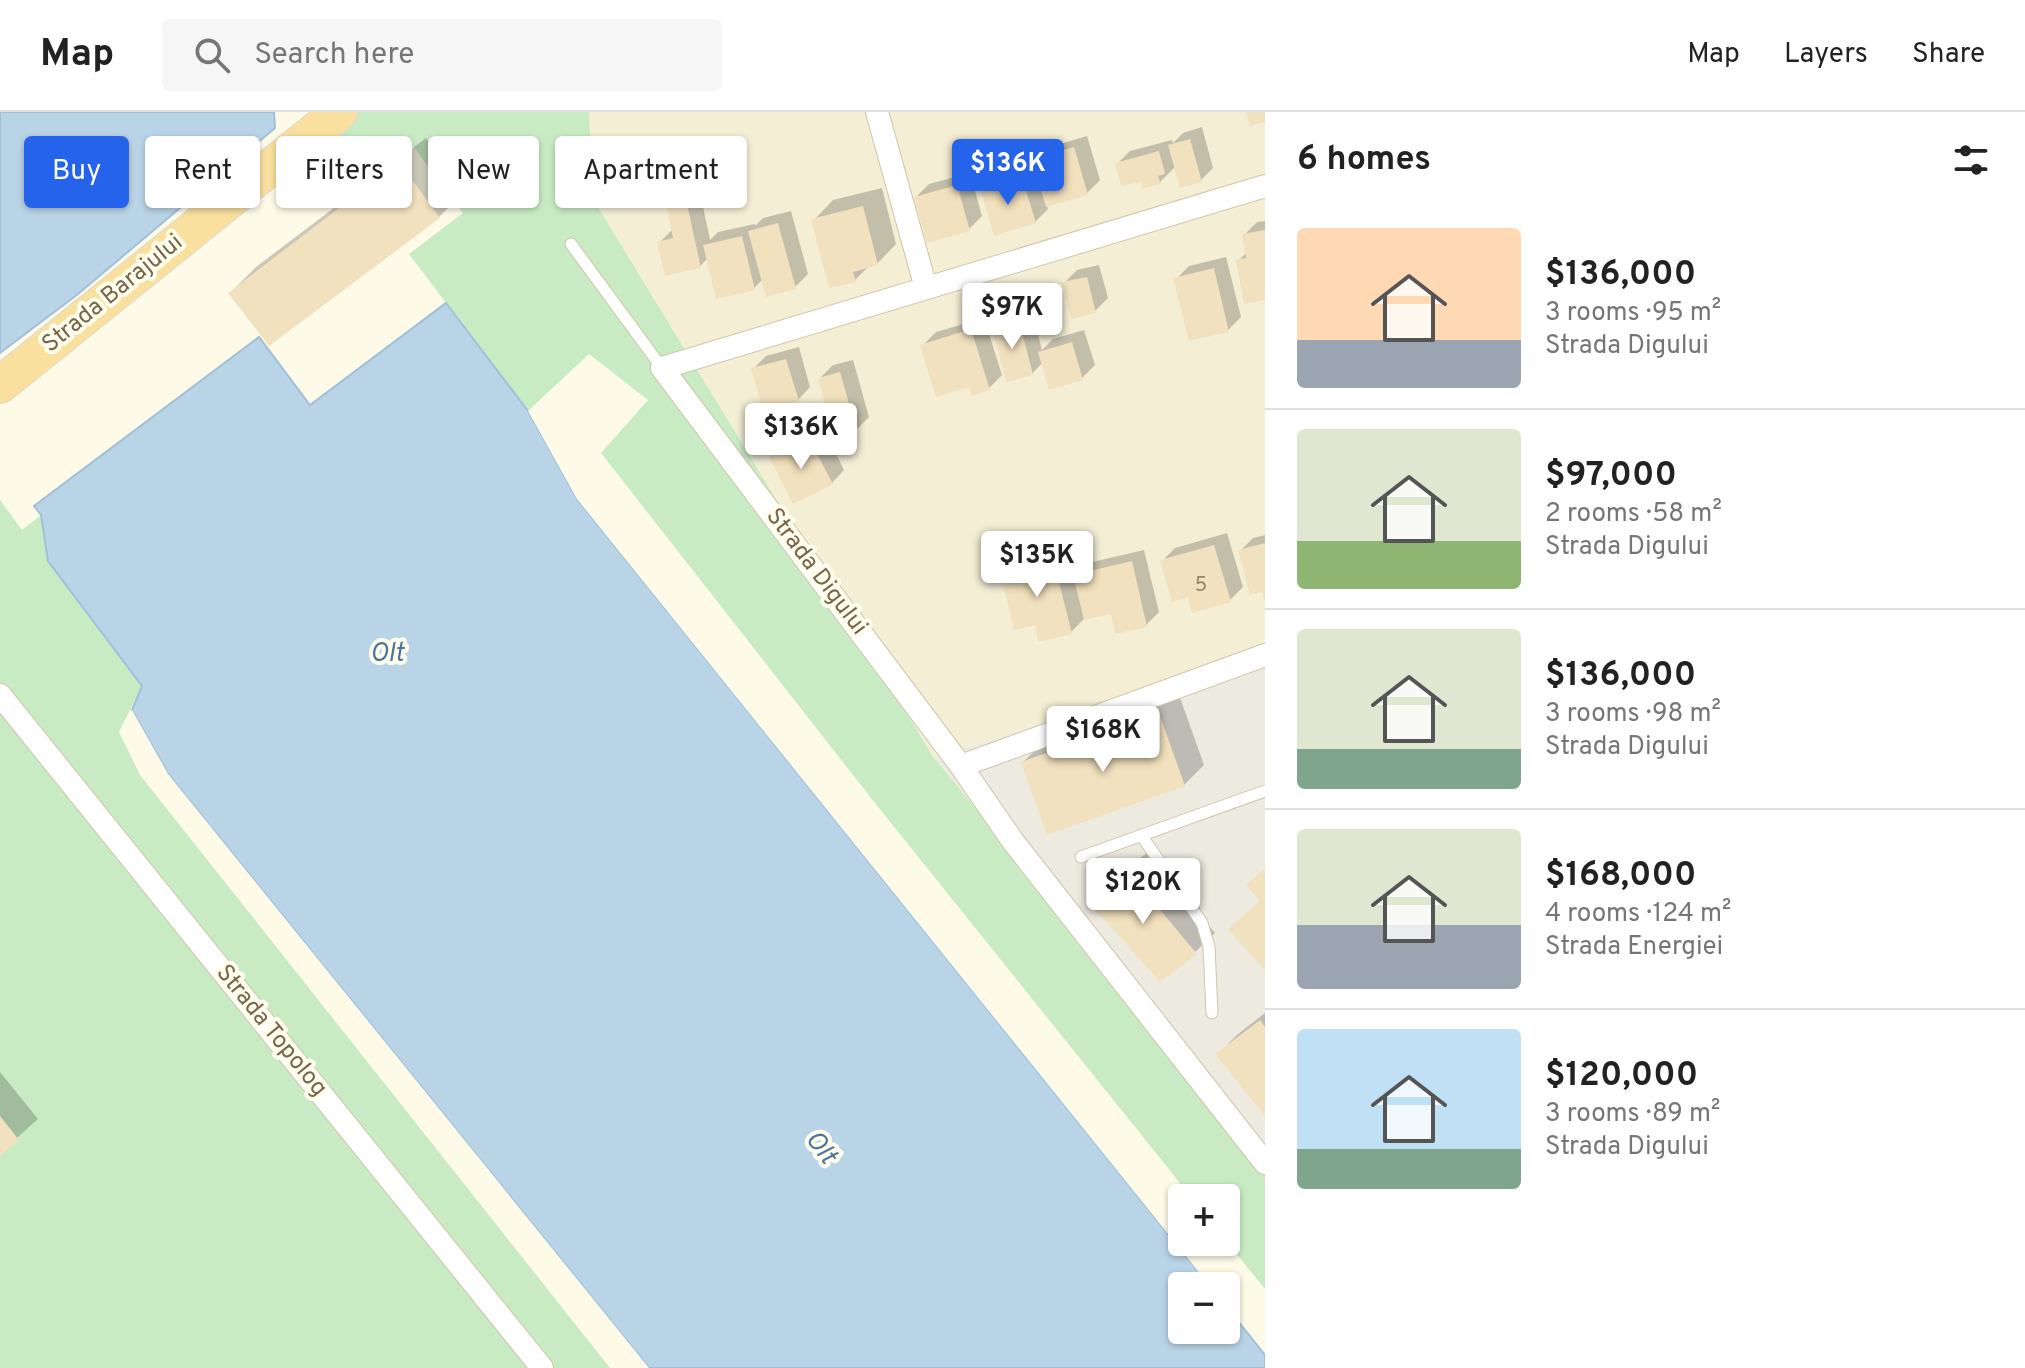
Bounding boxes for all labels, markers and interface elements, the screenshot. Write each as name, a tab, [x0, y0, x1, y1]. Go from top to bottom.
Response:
search box	[162, 19, 722, 91]
text: Map	[40, 31, 114, 80]
icon: search	[190, 33, 234, 77]
text: Search here	[254, 37, 414, 74]
text: Map	[1687, 37, 1740, 73]
text: Layers	[1784, 37, 1868, 73]
text: Share	[1912, 37, 1985, 73]
chip: Buy	[24, 136, 129, 208]
chip: Rent	[145, 136, 260, 208]
chip: Filters	[276, 136, 412, 208]
chip: New	[428, 136, 539, 208]
chip: Apartment	[555, 136, 747, 208]
icon: filters	[1949, 138, 1993, 182]
pin: $136K	[952, 139, 1064, 207]
text: 6 homes	[1297, 139, 1431, 182]
text: $136K	[970, 148, 1046, 181]
street label: Strada Barajului	[37, 228, 189, 360]
text: $136,000	[1545, 254, 1696, 297]
icon: home	[1361, 260, 1457, 356]
pin: $97K	[965, 283, 1059, 351]
text: $97K	[980, 292, 1044, 325]
text: 3 rooms · 95 m²	[1545, 297, 1721, 330]
text: Strada Digului	[1545, 330, 1709, 363]
pin: $136K	[745, 403, 857, 471]
text: $136K	[763, 412, 839, 445]
text: $97,000	[1545, 455, 1677, 498]
icon: home	[1361, 461, 1457, 557]
text: 2 rooms · 58 m²	[1545, 498, 1722, 531]
street label: Strada Digului	[759, 503, 873, 641]
pin: $135K	[981, 531, 1093, 599]
text: Strada Digului	[1545, 531, 1709, 564]
text: $135K	[999, 540, 1075, 573]
house number: 5	[1195, 573, 1207, 599]
water label: Olt	[370, 638, 406, 671]
text: $136,000	[1545, 655, 1696, 698]
icon: home	[1361, 661, 1457, 757]
text: 3 rooms · 98 m²	[1545, 698, 1721, 731]
pin: $168K	[1047, 706, 1159, 774]
text: $168K	[1065, 715, 1141, 748]
text: Strada Digului	[1545, 731, 1709, 764]
text: $168,000	[1545, 855, 1696, 898]
pin: $120K	[1087, 858, 1199, 926]
icon: home	[1361, 861, 1457, 957]
text: $120K	[1104, 867, 1182, 900]
text: 4 rooms · 124 m²	[1545, 898, 1732, 931]
text: Strada Energiei	[1545, 931, 1723, 964]
street label: Strada Topolog	[209, 959, 333, 1103]
text: $120,000	[1545, 1055, 1698, 1098]
icon: home	[1361, 1061, 1457, 1157]
text: 3 rooms · 89 m²	[1545, 1098, 1720, 1131]
water label: Olt	[797, 1125, 844, 1173]
text: Strada Digului	[1545, 1131, 1709, 1164]
map controls	[1168, 1184, 1240, 1344]
button: +	[1168, 1184, 1240, 1256]
button: −	[1168, 1272, 1240, 1344]

